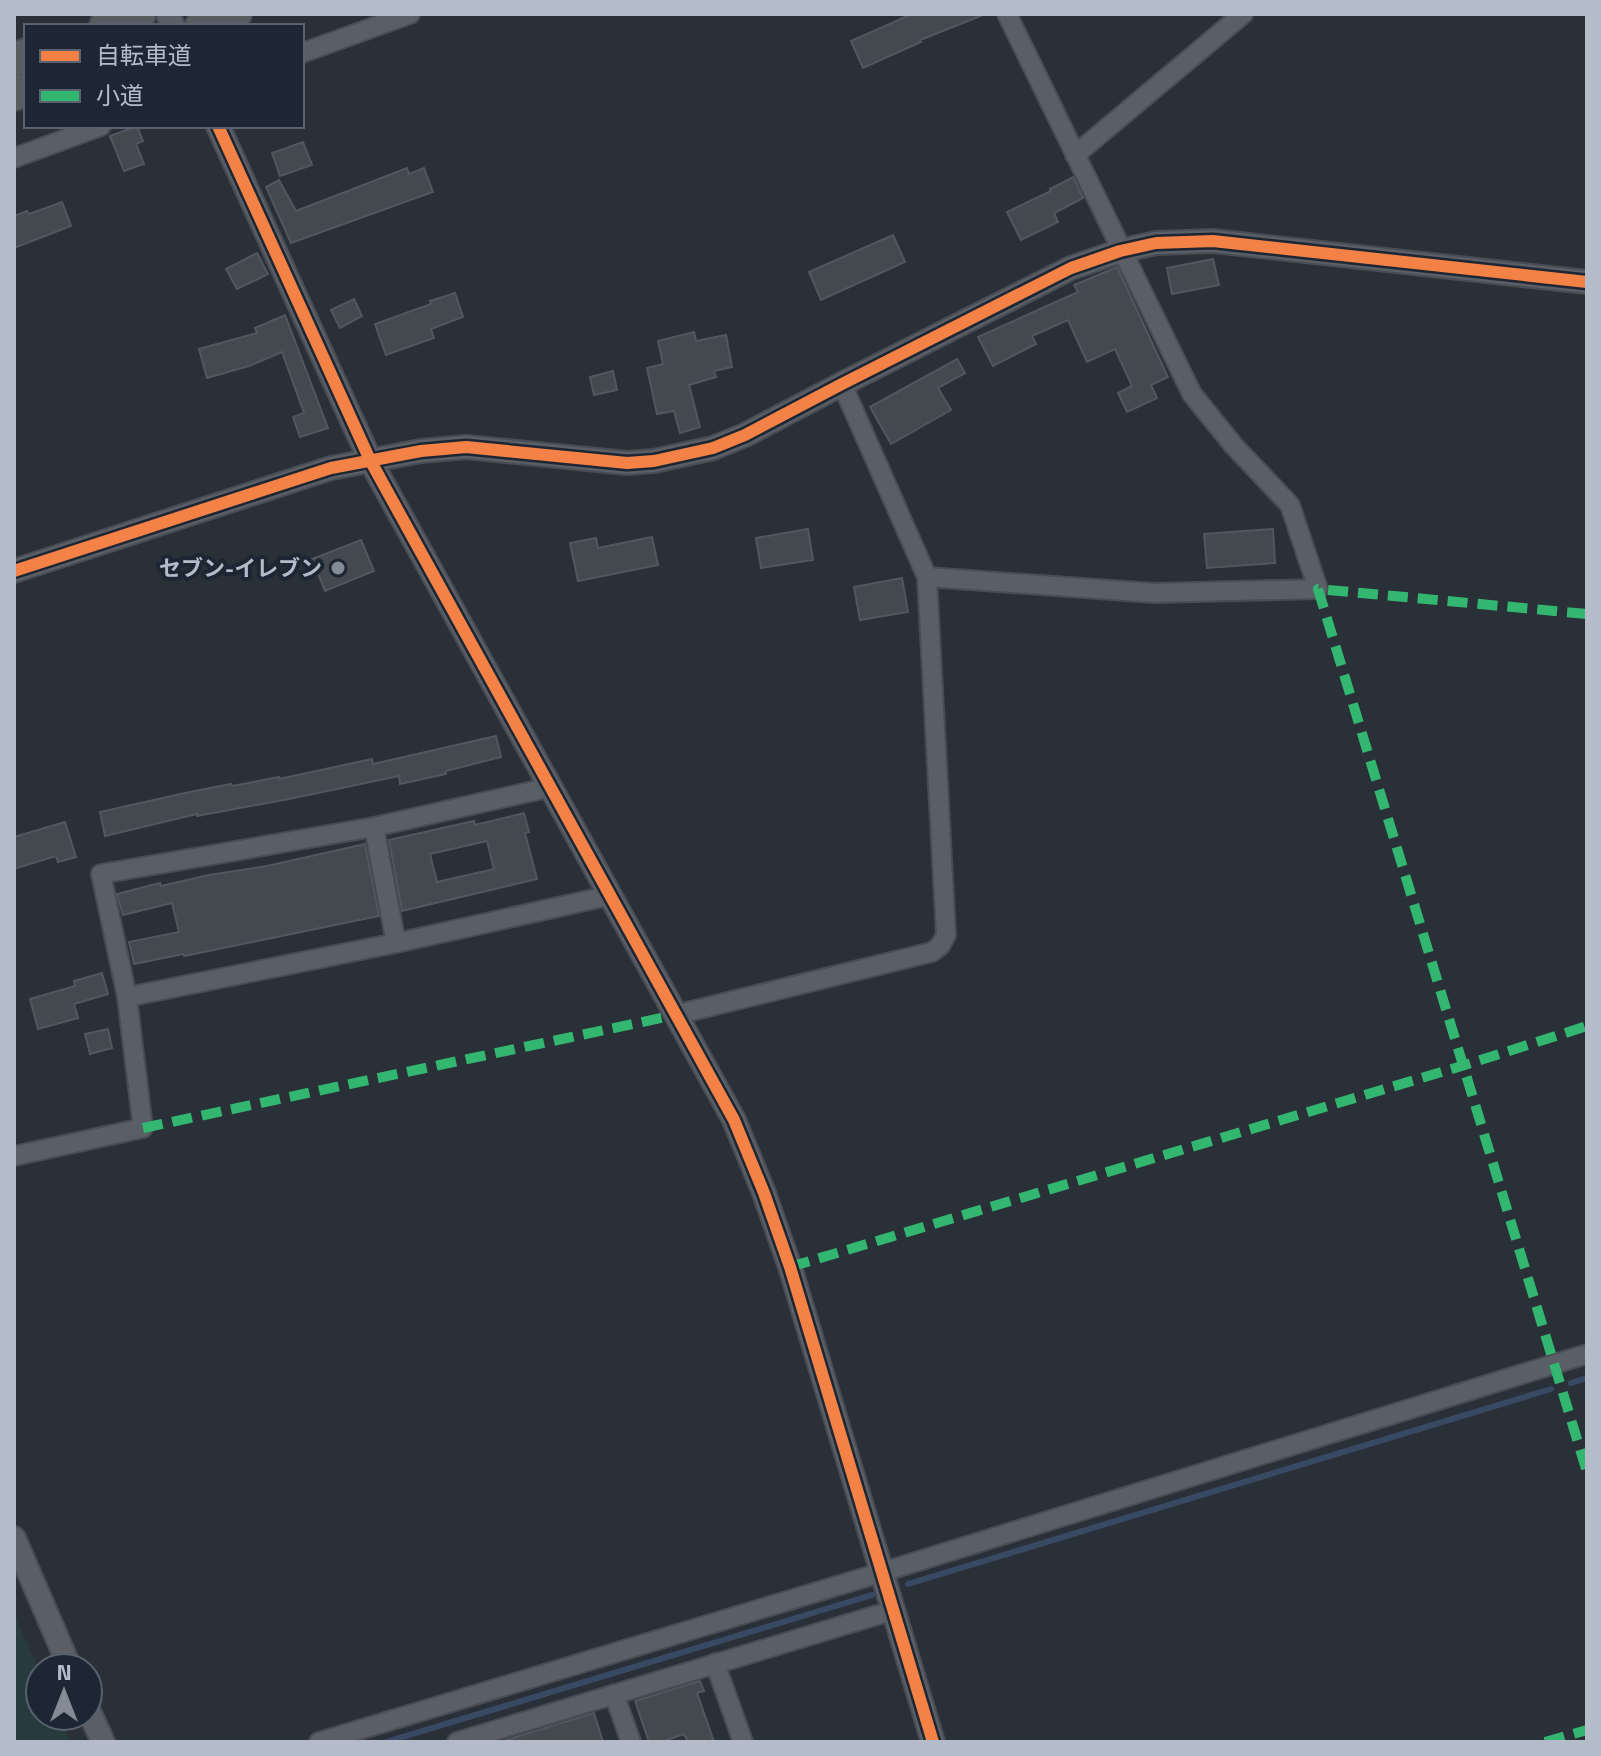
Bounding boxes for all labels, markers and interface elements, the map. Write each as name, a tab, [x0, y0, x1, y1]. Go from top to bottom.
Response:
legend	[24, 24, 304, 128]
text: 自転車道	[96, 37, 192, 73]
text: 小道	[96, 77, 144, 113]
place label: セブン-イレブン	[159, 551, 322, 585]
marker: セブン-イレブン	[329, 559, 347, 577]
north arrow	[24, 1652, 104, 1732]
text: N	[56, 1655, 72, 1689]

